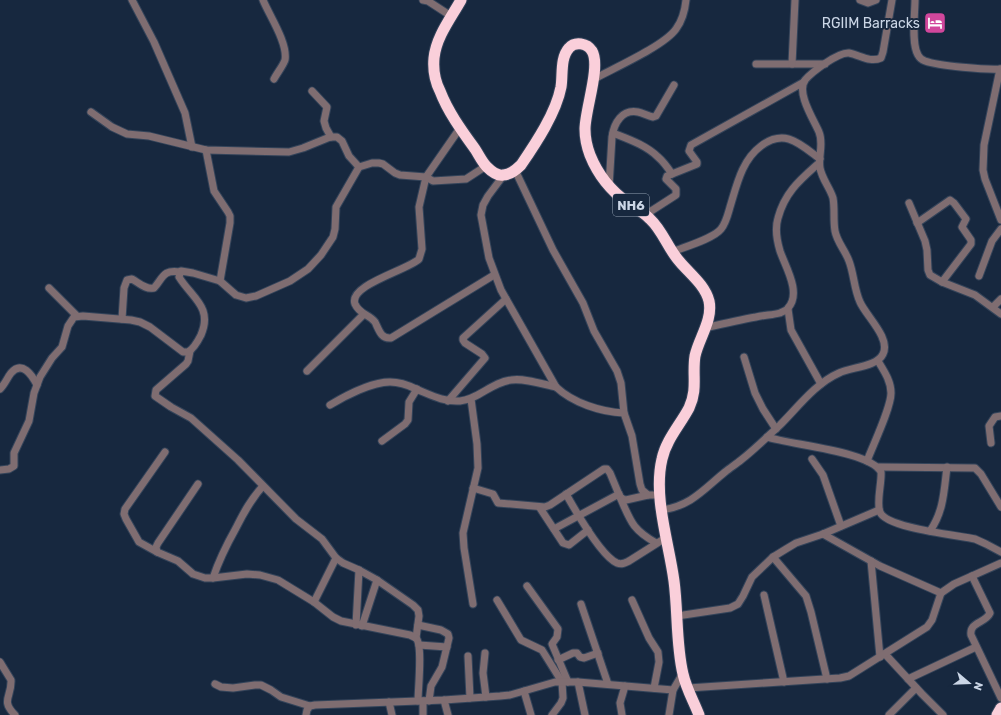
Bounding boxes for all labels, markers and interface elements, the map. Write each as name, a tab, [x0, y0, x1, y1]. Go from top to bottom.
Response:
hotel icon: RGIIM Barracks	[922, 10, 948, 36]
place label: RGIIM Barracks	[822, 15, 920, 32]
road number: NH6	[613, 194, 649, 216]
north arrow	[949, 663, 989, 703]
text: N	[971, 680, 985, 692]

